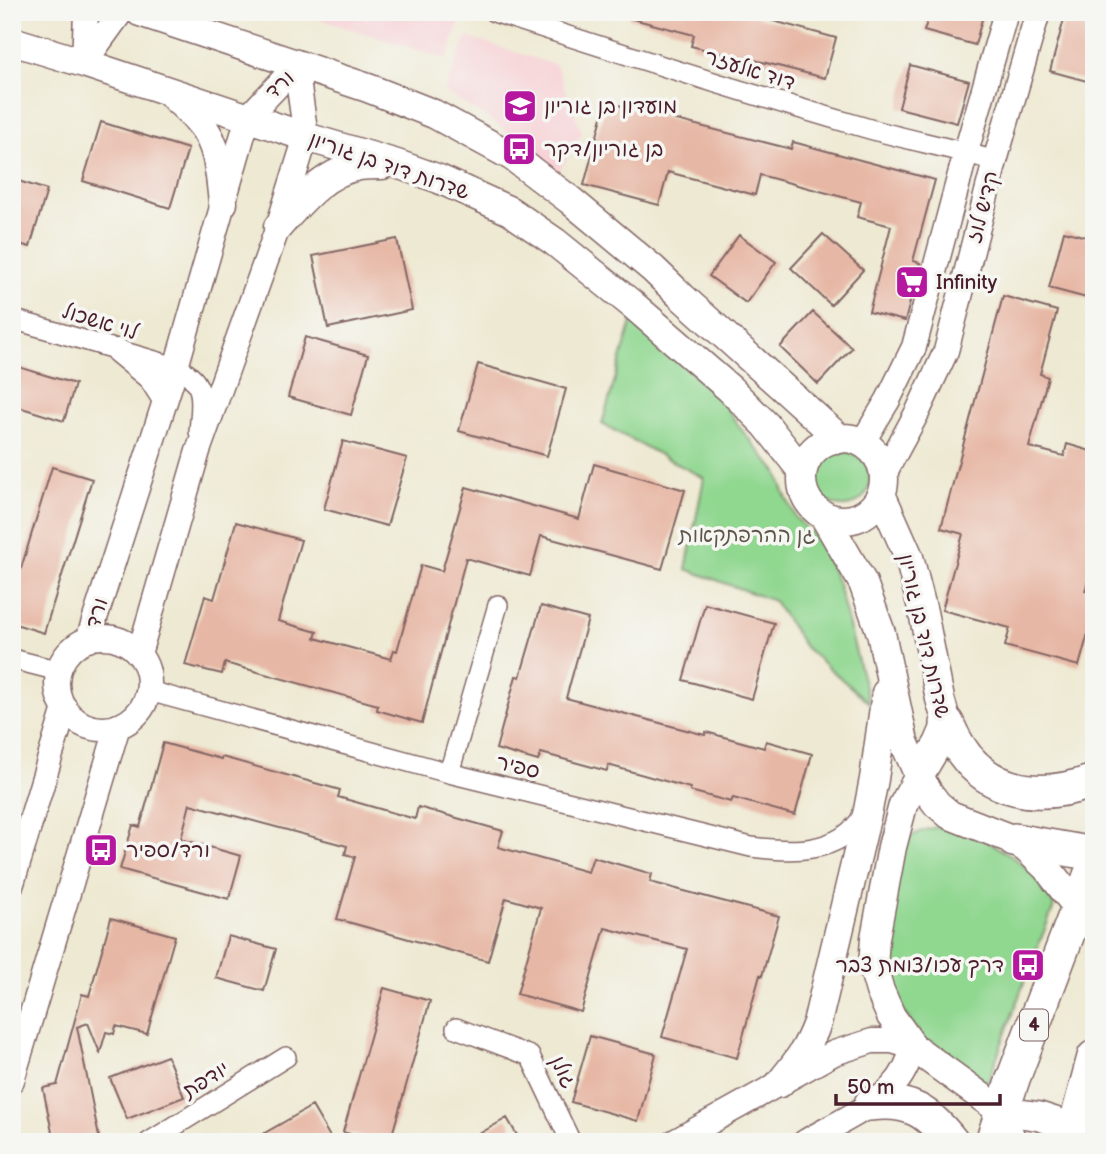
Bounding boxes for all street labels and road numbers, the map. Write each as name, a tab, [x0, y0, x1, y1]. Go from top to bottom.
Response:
street label: דוד אלעזר	[702, 44, 798, 96]
street label: ורד	[260, 66, 300, 104]
street label: שדרות דוד בן גוריון	[305, 127, 473, 205]
street label: קדיש לוז	[961, 169, 1005, 245]
street label: לוי אשכול	[59, 299, 142, 346]
street label: שדרות דוד בן גוריון	[893, 551, 955, 721]
street label: ורד	[80, 595, 114, 631]
street label: ספיר	[494, 750, 542, 784]
road number: 4	[1020, 1009, 1048, 1040]
street label: גולן	[545, 1052, 581, 1092]
street label: יודפת	[177, 1056, 234, 1104]

